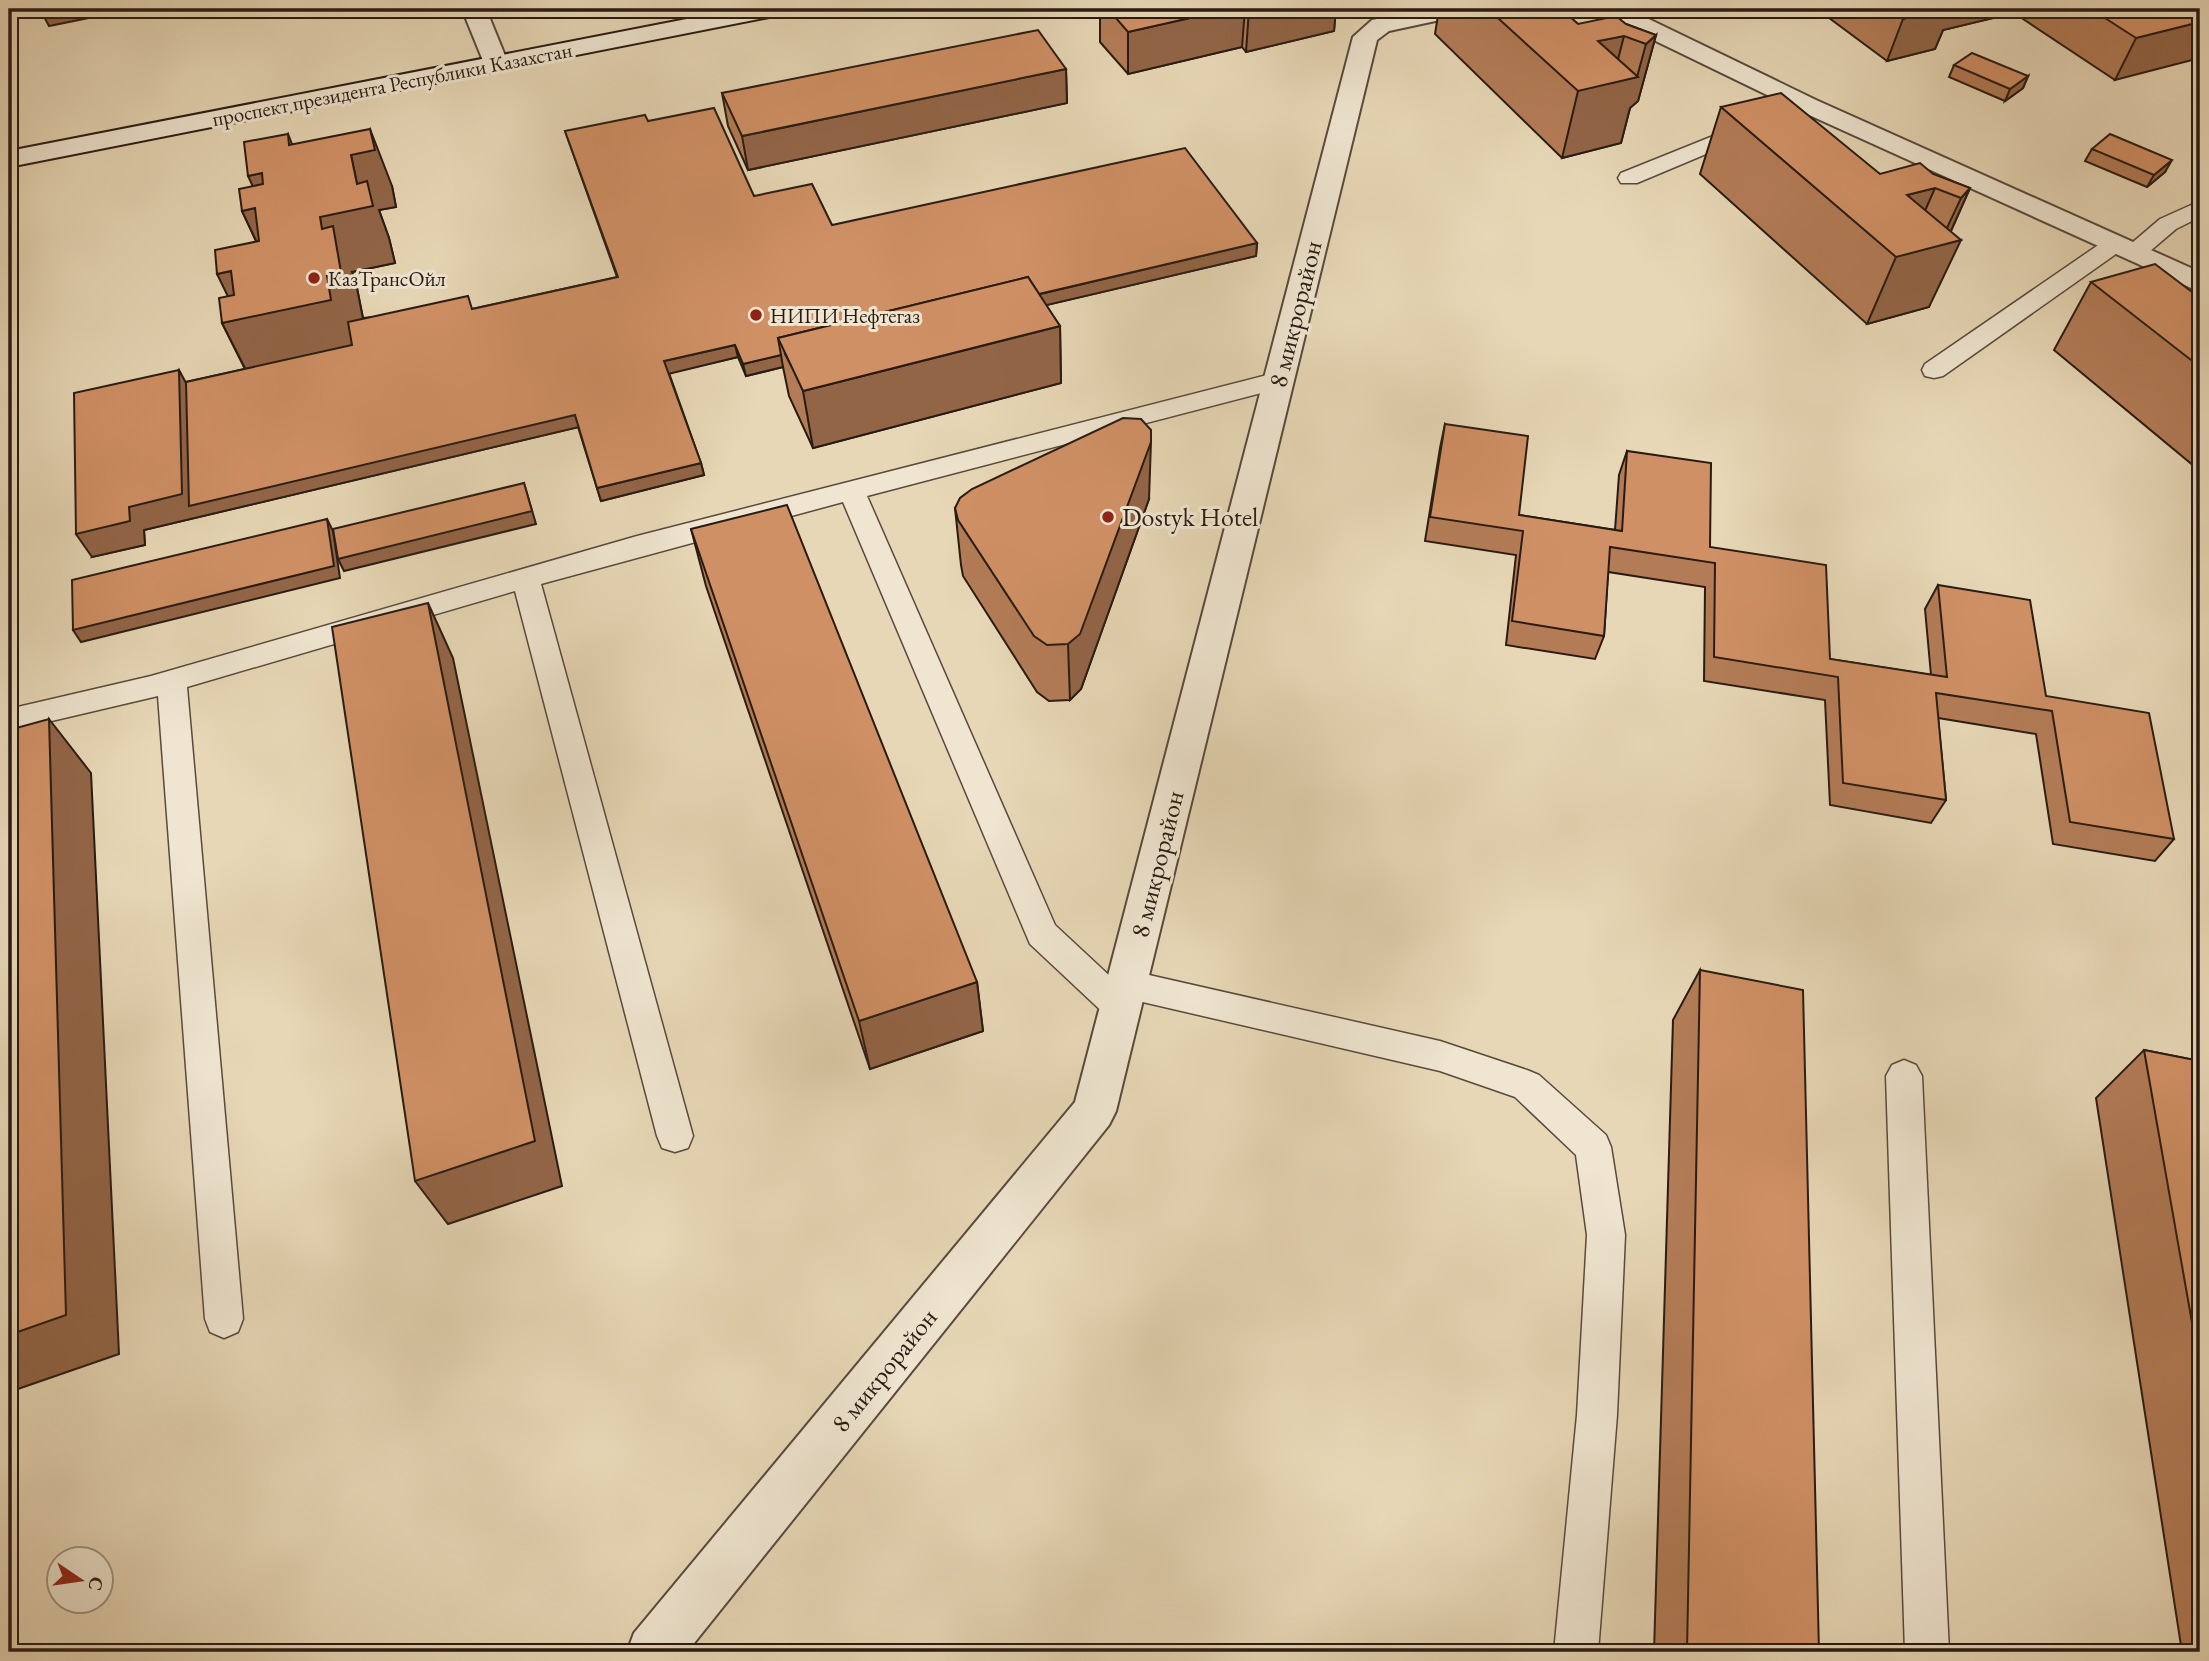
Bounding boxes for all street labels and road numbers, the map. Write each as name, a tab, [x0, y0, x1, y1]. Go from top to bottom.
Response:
street label: проспект президента Республики Казахстан	[210, 36, 574, 132]
street label: 8 микрорайон	[1260, 237, 1330, 391]
street label: 8 микрорайон	[1122, 787, 1192, 941]
street label: 8 микрорайон	[824, 1301, 944, 1439]

